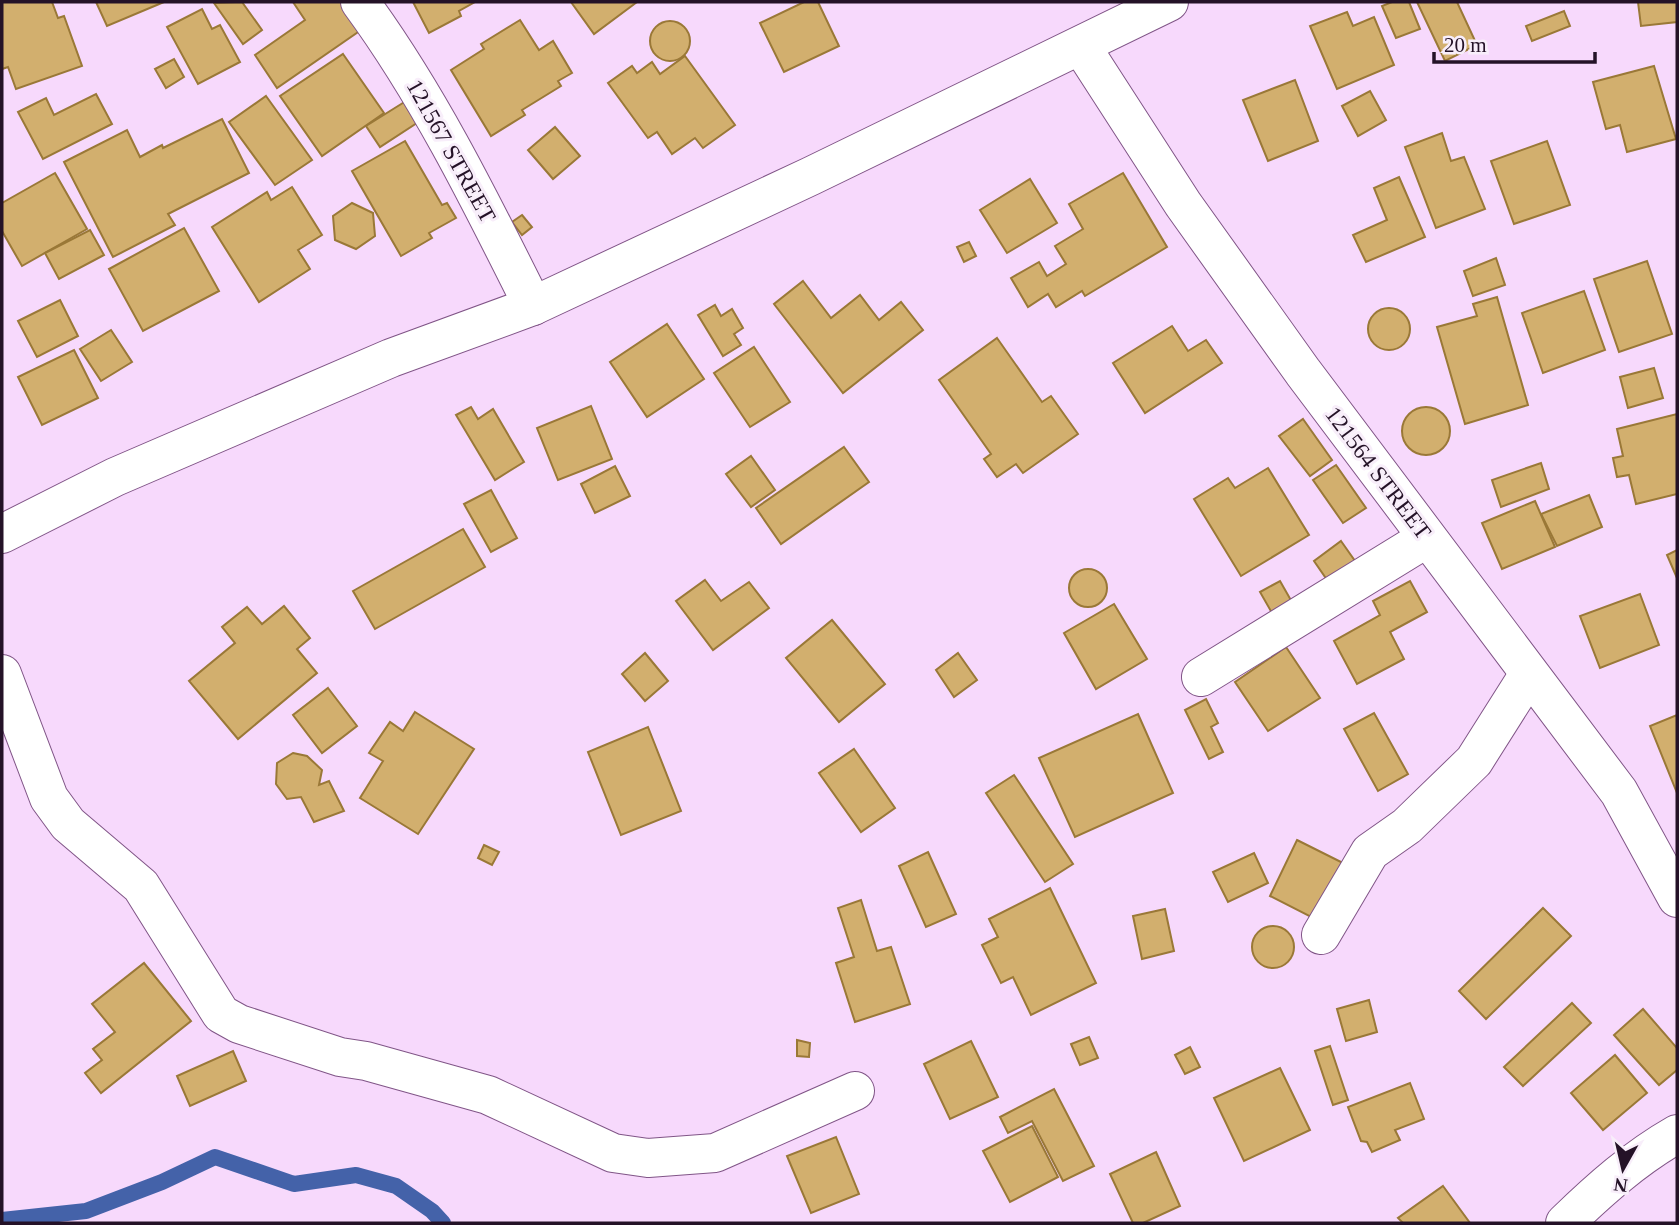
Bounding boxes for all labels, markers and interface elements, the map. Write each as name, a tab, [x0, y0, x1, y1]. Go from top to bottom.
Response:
scale bar	[1434, 21, 1595, 65]
text: 20 m	[1444, 33, 1487, 57]
street label: 121567 STREET	[402, 75, 500, 227]
street label: 121564 STREET	[1320, 402, 1436, 544]
north arrow	[1588, 1134, 1658, 1204]
text: N	[1612, 1174, 1629, 1197]

